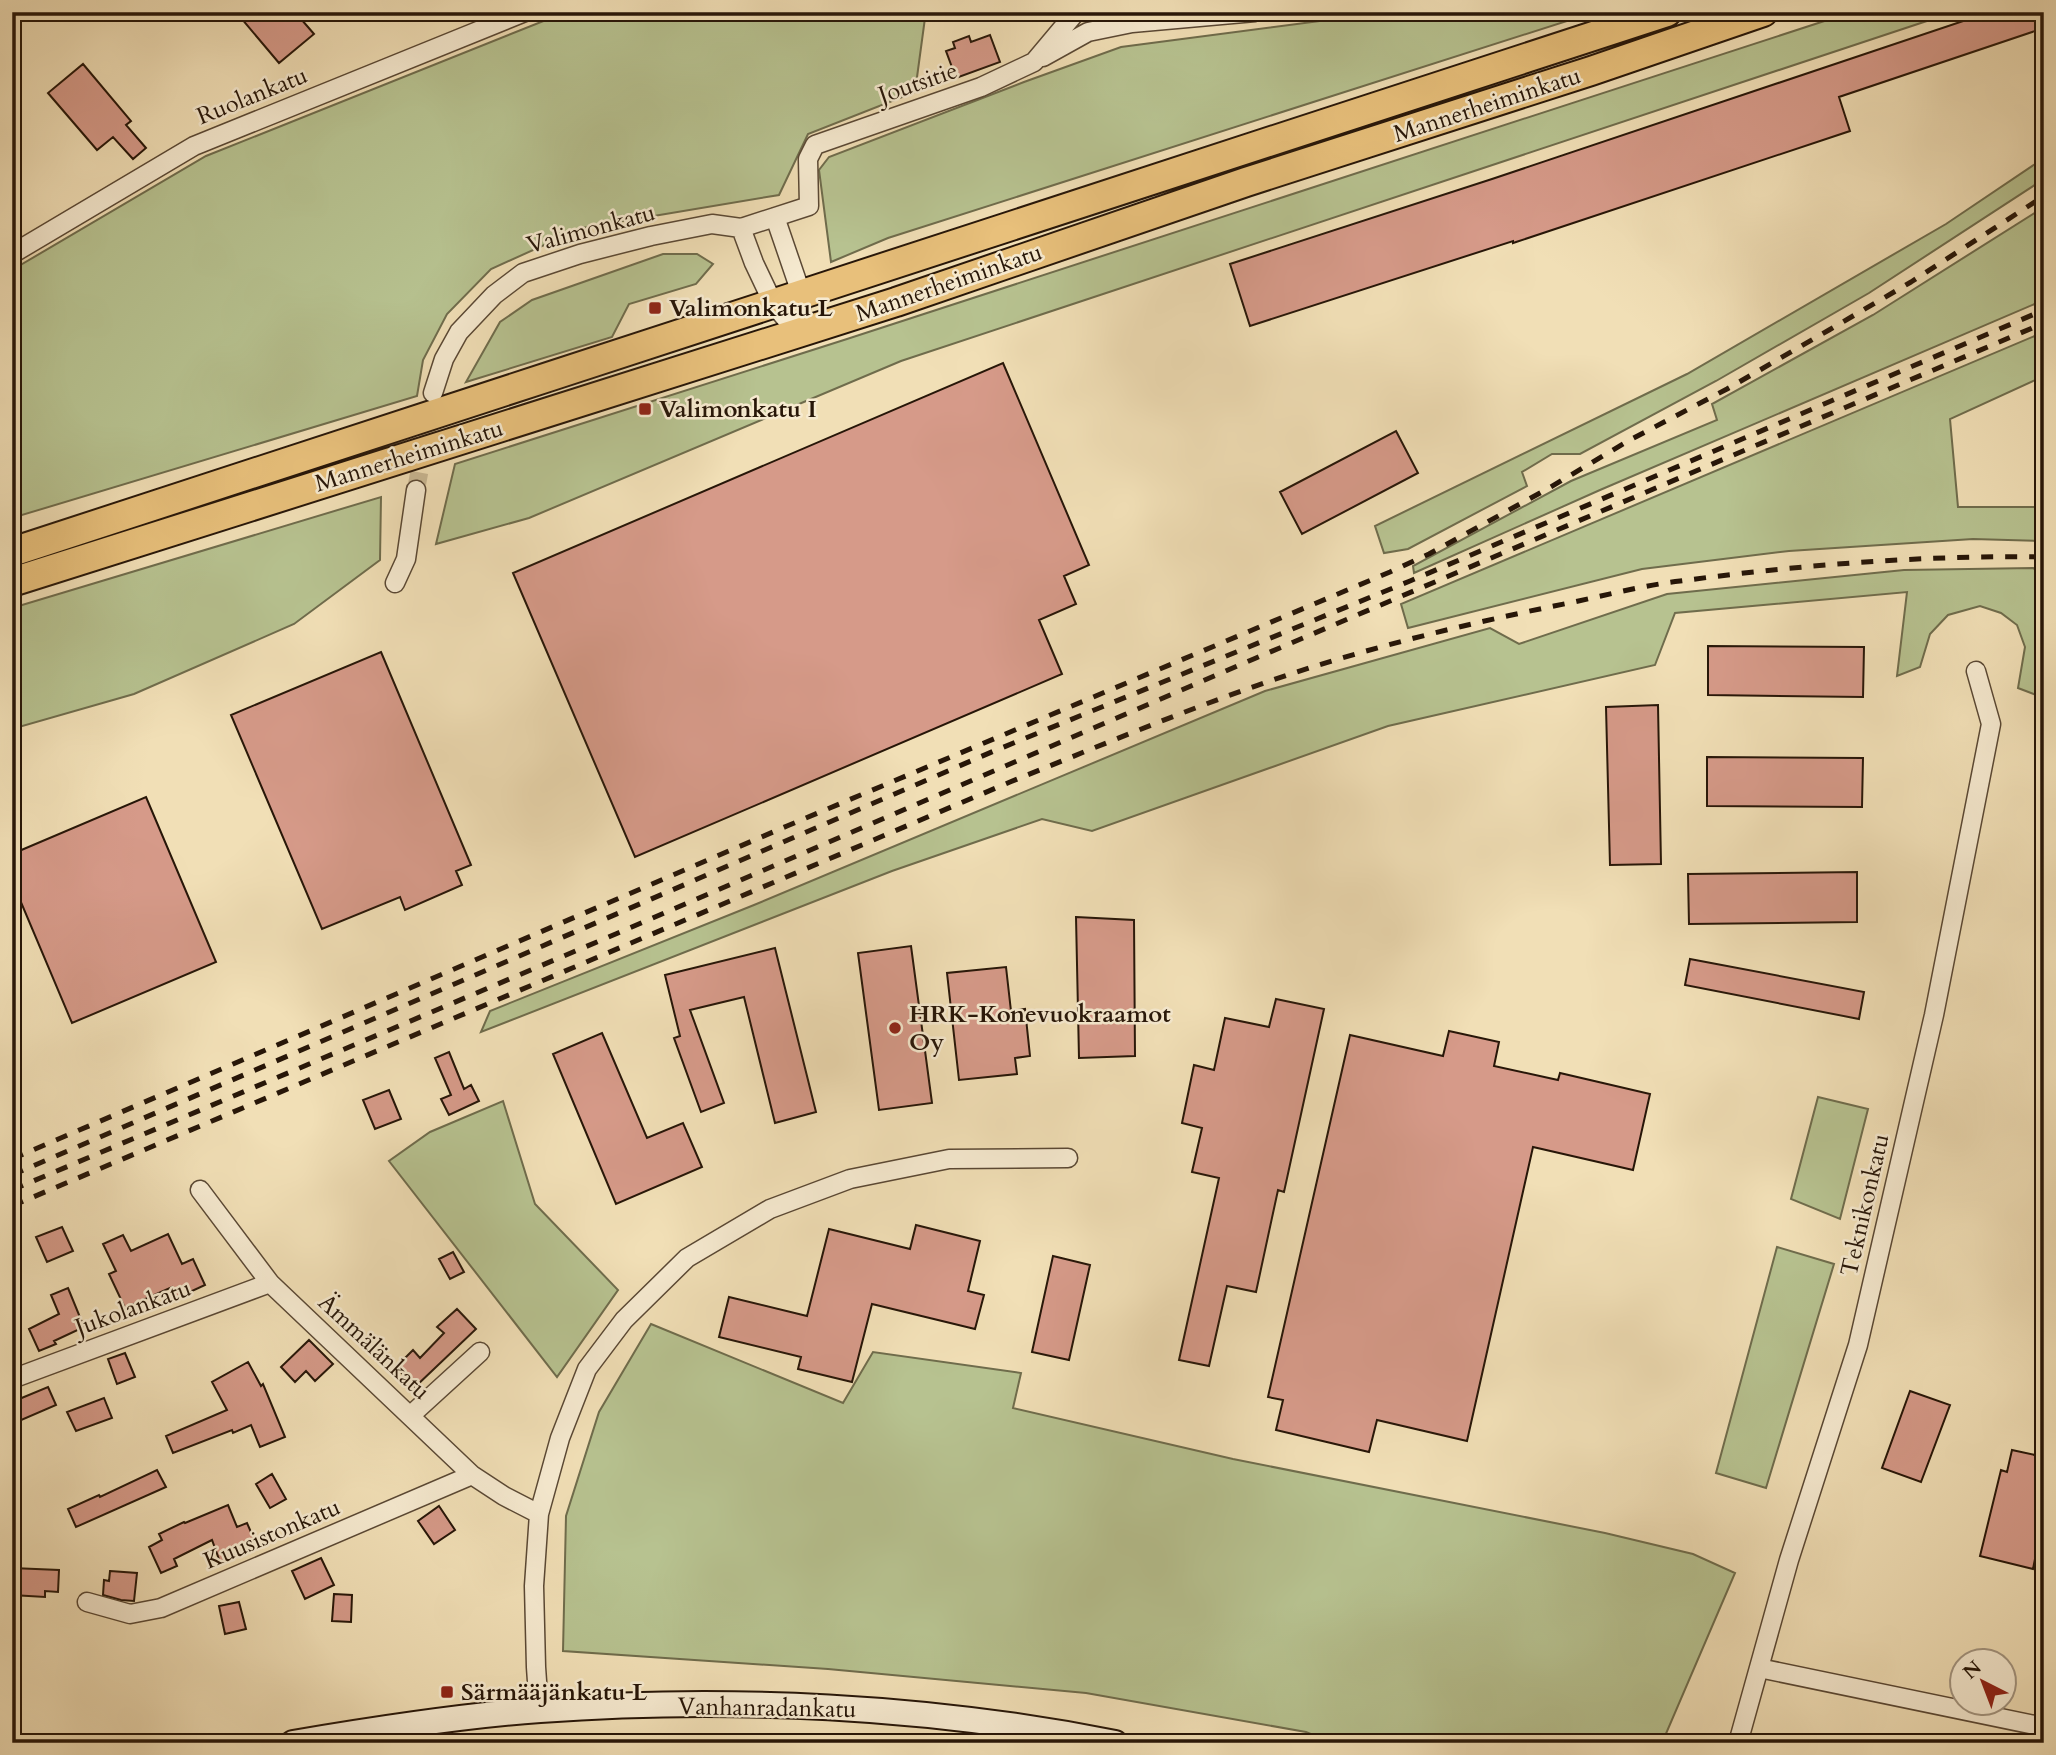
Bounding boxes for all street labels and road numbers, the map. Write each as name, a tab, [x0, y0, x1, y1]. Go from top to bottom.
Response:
street label: Joutsitie	[871, 54, 962, 113]
street label: Ruolankatu	[192, 59, 312, 133]
street label: Mannerheiminkatu	[1389, 59, 1585, 151]
street label: Valimonkatu	[523, 196, 659, 262]
street label: Mannerheiminkatu	[851, 236, 1047, 330]
street label: Mannerheiminkatu	[311, 412, 507, 500]
street label: Teknikonkatu	[1833, 1131, 1897, 1279]
street label: Jukolankatu	[68, 1272, 196, 1345]
street label: Ämmälänkatu	[311, 1286, 437, 1408]
street label: Kuusistonkatu	[199, 1490, 345, 1578]
street label: Vanhanradankatu	[677, 1690, 857, 1726]

